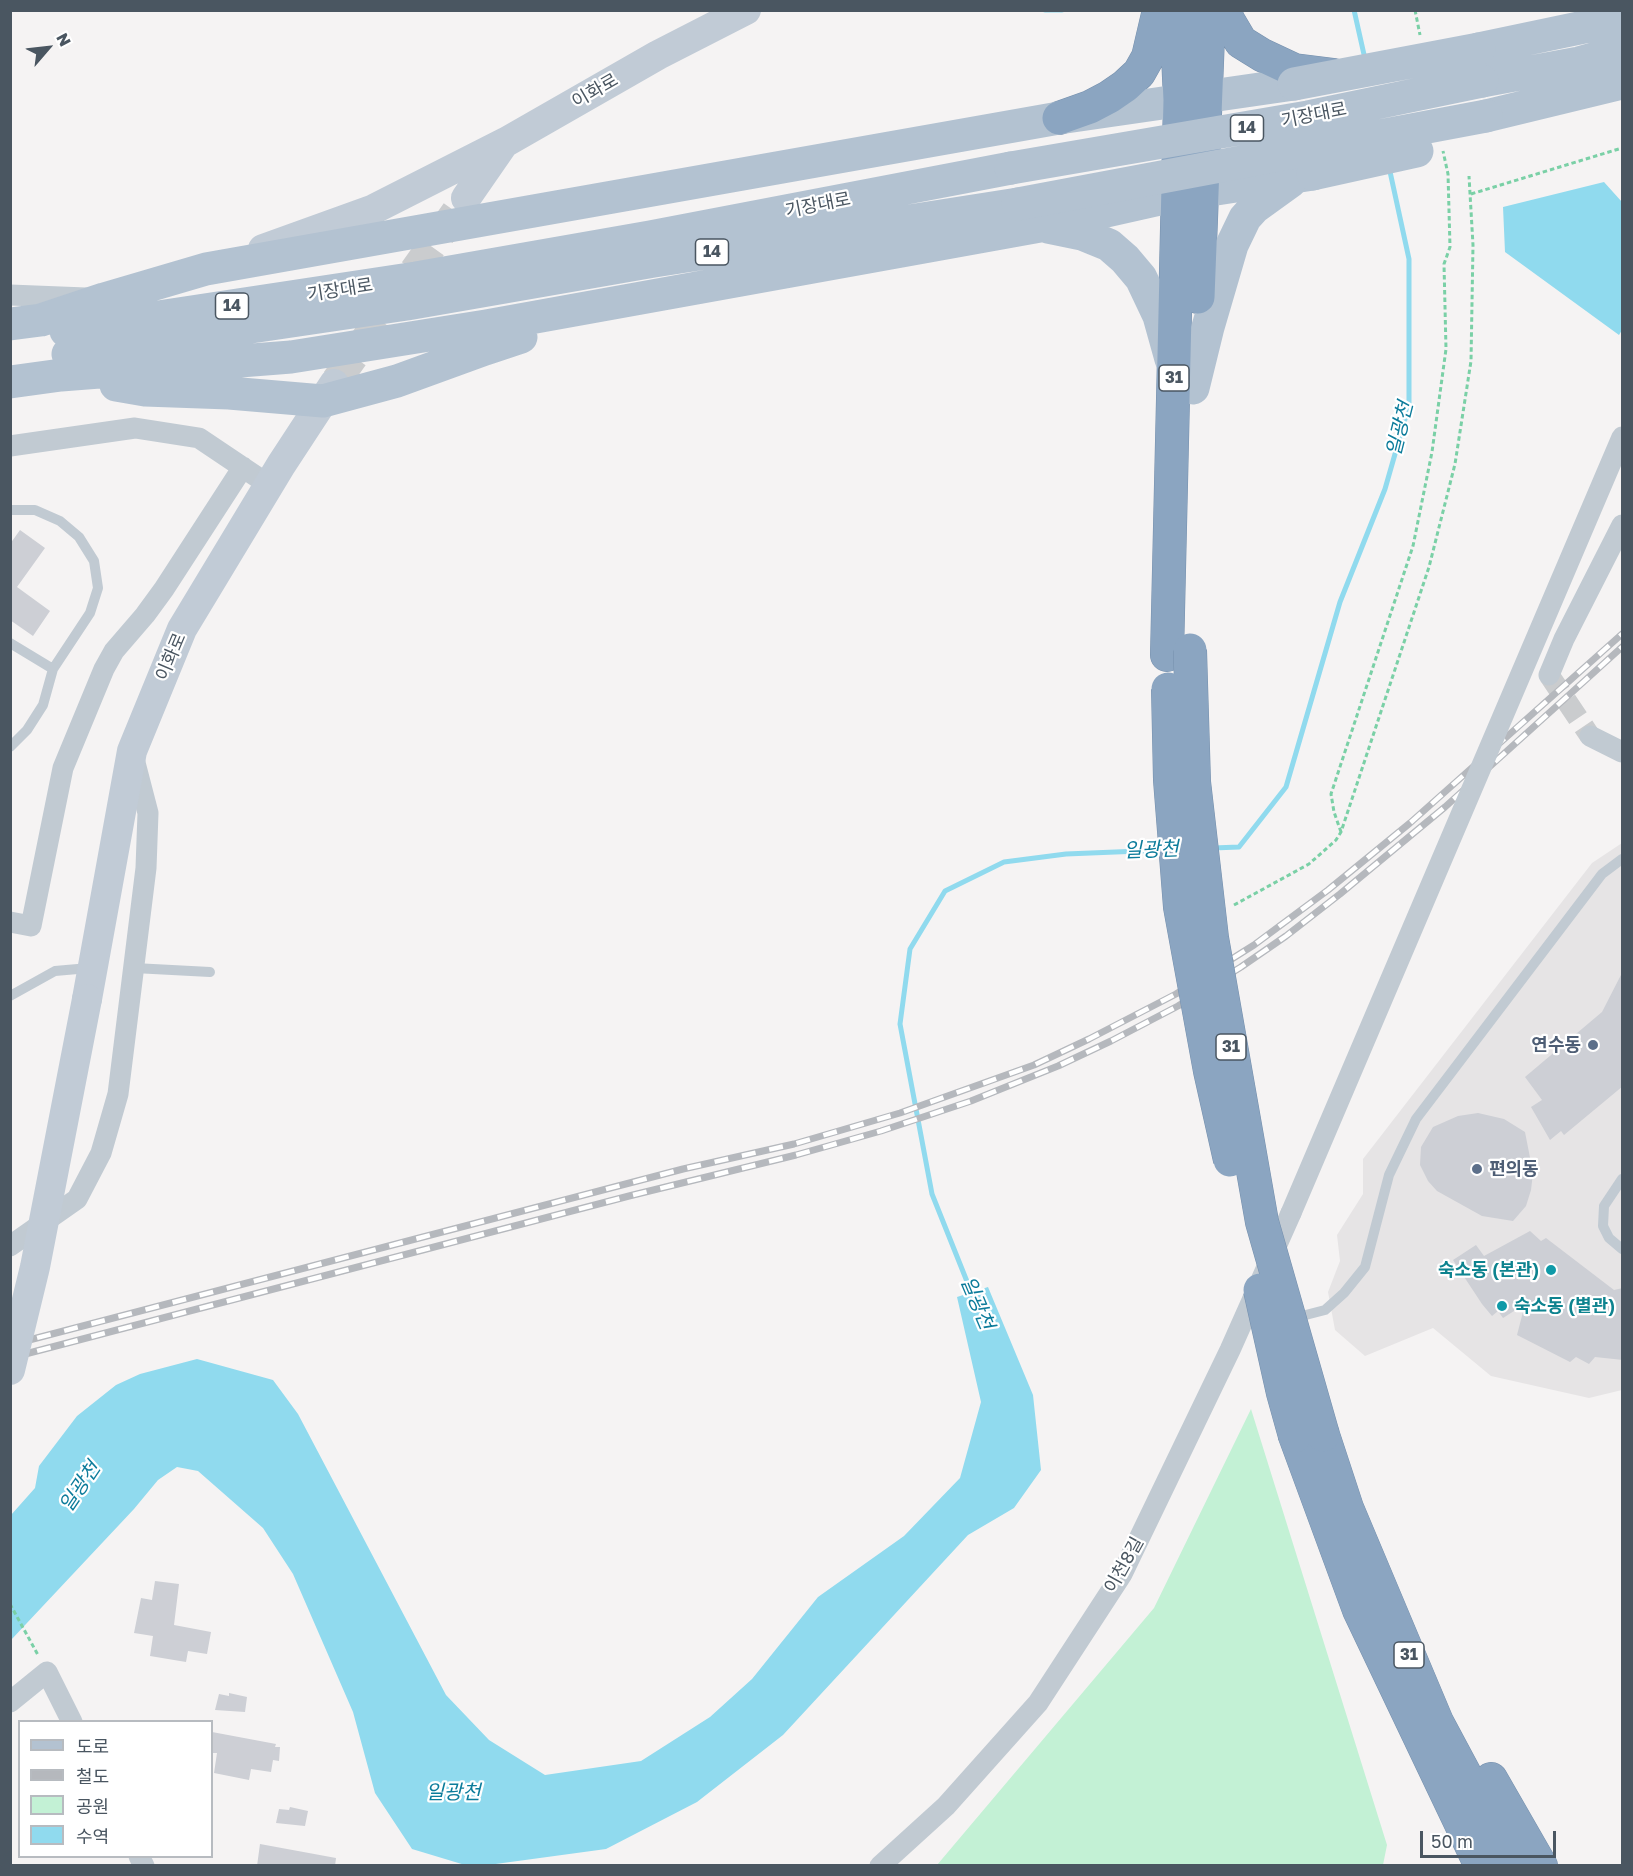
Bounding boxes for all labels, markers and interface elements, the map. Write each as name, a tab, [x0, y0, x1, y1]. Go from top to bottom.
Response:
north arrow	[18, 18, 78, 78]
text: N	[52, 29, 76, 50]
street label: 이화로	[568, 69, 622, 113]
street label: 기장대로	[1279, 98, 1349, 132]
road number: 14	[1230, 115, 1264, 141]
street label: 기장대로	[783, 188, 853, 222]
road number: 14	[696, 239, 728, 265]
street label: 기장대로	[306, 274, 374, 306]
road number: 14	[216, 293, 248, 319]
road number: 31	[1159, 365, 1189, 391]
water label: 일광천	[1382, 399, 1418, 459]
street label: 이화로	[151, 630, 191, 684]
water label: 일광천	[1123, 837, 1179, 863]
road number: 31	[1216, 1034, 1246, 1060]
place label: 연수동	[1531, 1034, 1581, 1056]
marker: 연수동	[1586, 1038, 1600, 1052]
place label: 편의동	[1489, 1158, 1539, 1180]
marker: 편의동	[1470, 1162, 1484, 1176]
place label: 숙소동 (본관)	[1438, 1259, 1539, 1281]
marker: 숙소동 (본관)	[1544, 1263, 1558, 1277]
water label: 일광천	[955, 1273, 999, 1333]
place label: 숙소동 (별관)	[1514, 1295, 1615, 1317]
marker: 숙소동 (별관)	[1495, 1299, 1509, 1313]
water label: 일광천	[55, 1457, 105, 1517]
street label: 이천8길	[1100, 1533, 1148, 1597]
road number: 31	[1394, 1642, 1424, 1668]
legend	[18, 1720, 213, 1858]
text: 도로	[76, 1735, 109, 1757]
text: 철도	[76, 1765, 109, 1787]
water label: 일광천	[425, 1781, 481, 1805]
text: 공원	[76, 1795, 109, 1817]
scale bar	[1423, 1819, 1560, 1857]
text: 수역	[76, 1825, 109, 1847]
text: 50 m	[1431, 1830, 1473, 1852]

